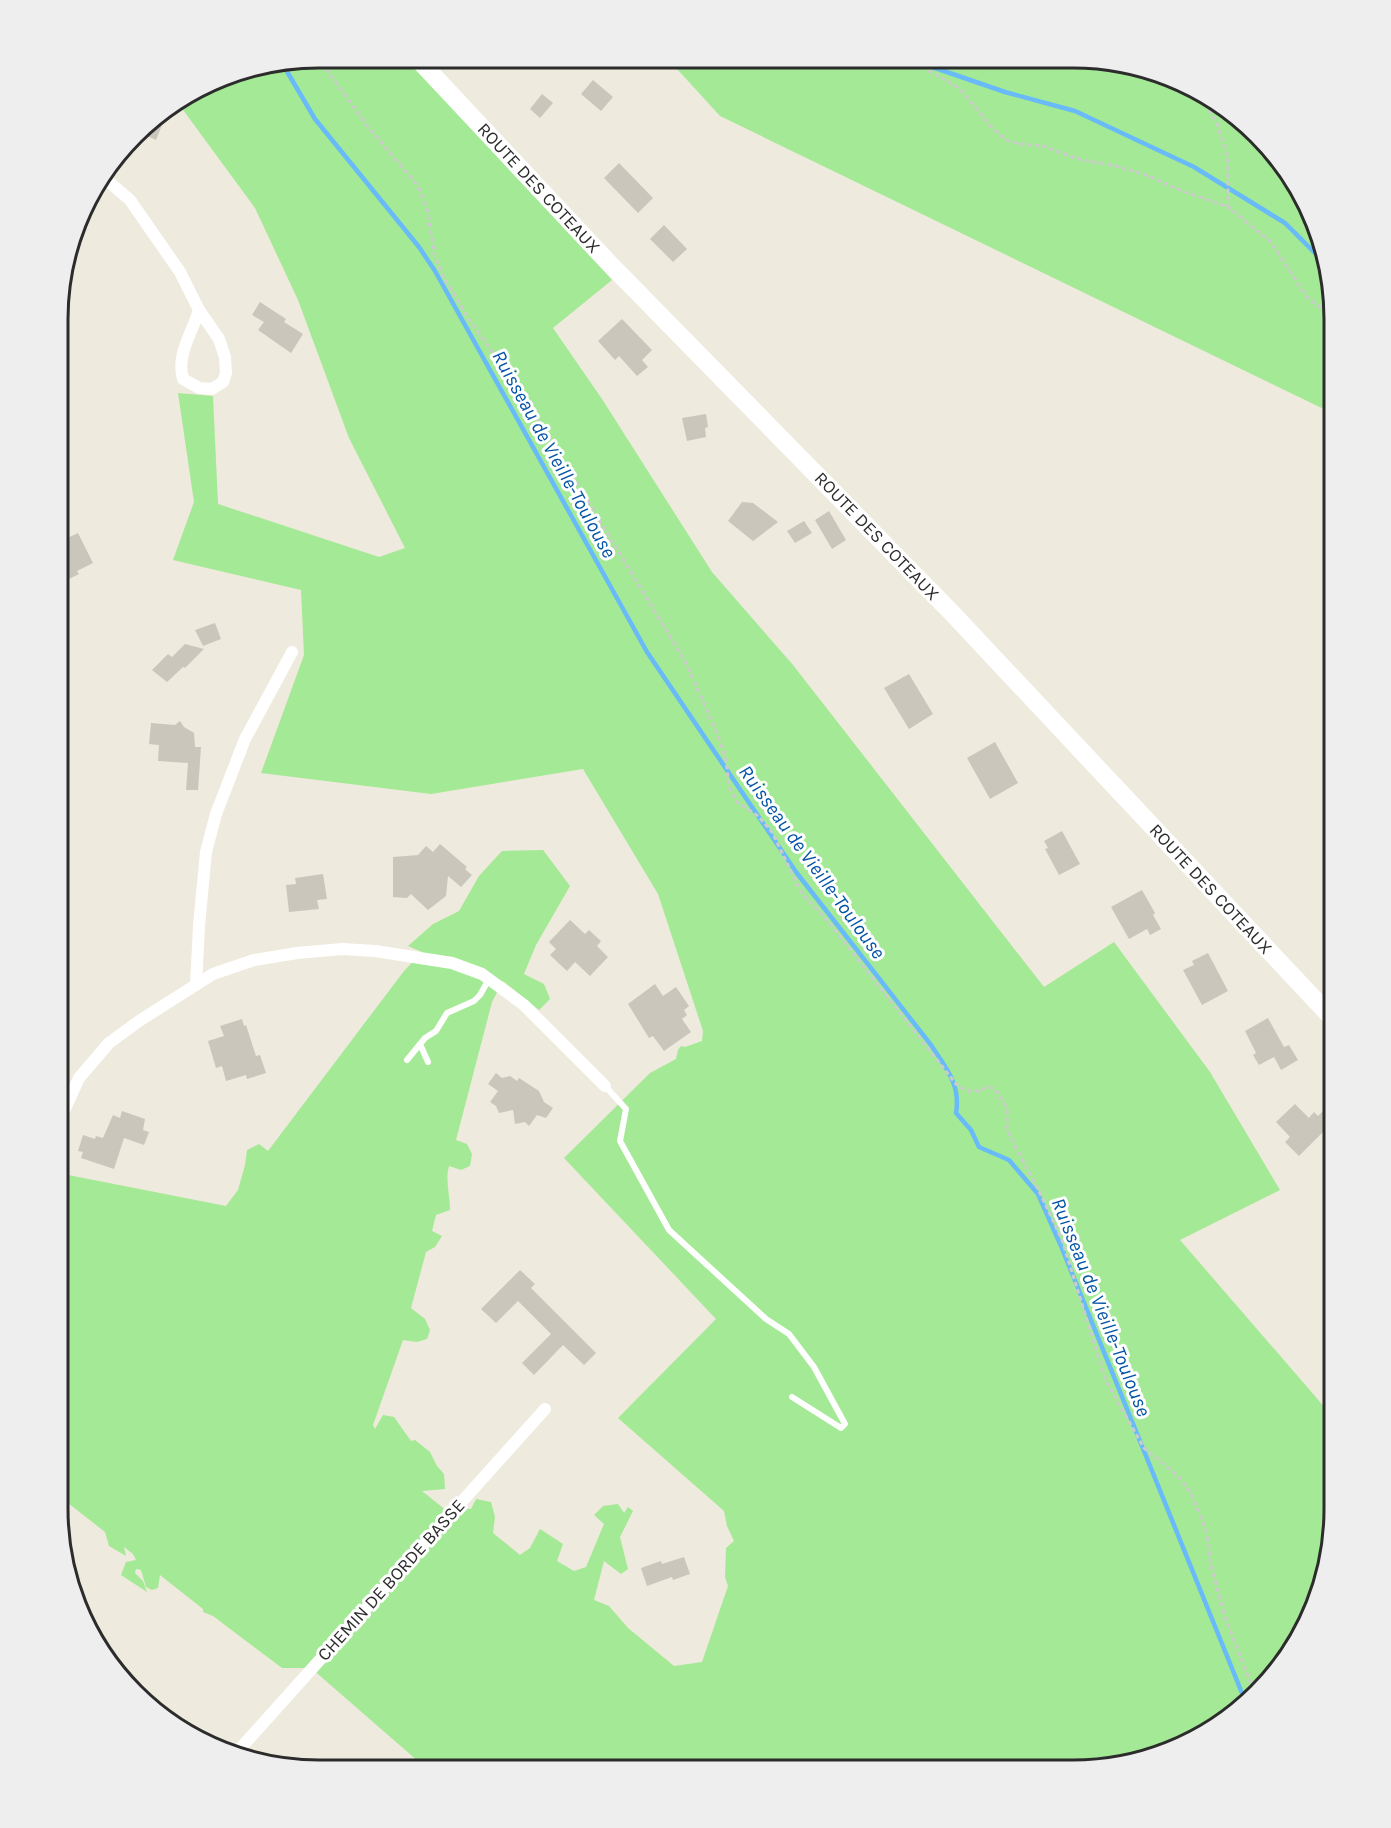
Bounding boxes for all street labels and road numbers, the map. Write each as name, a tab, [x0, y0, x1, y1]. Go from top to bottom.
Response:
street label: ROUTE DES COTEAUX	[473, 118, 605, 258]
street label: ROUTE DES COTEAUX	[810, 467, 944, 605]
street label: ROUTE DES COTEAUX	[1145, 819, 1277, 959]
street label: CHEMIN DE BORDE BASSE	[313, 1495, 469, 1665]

